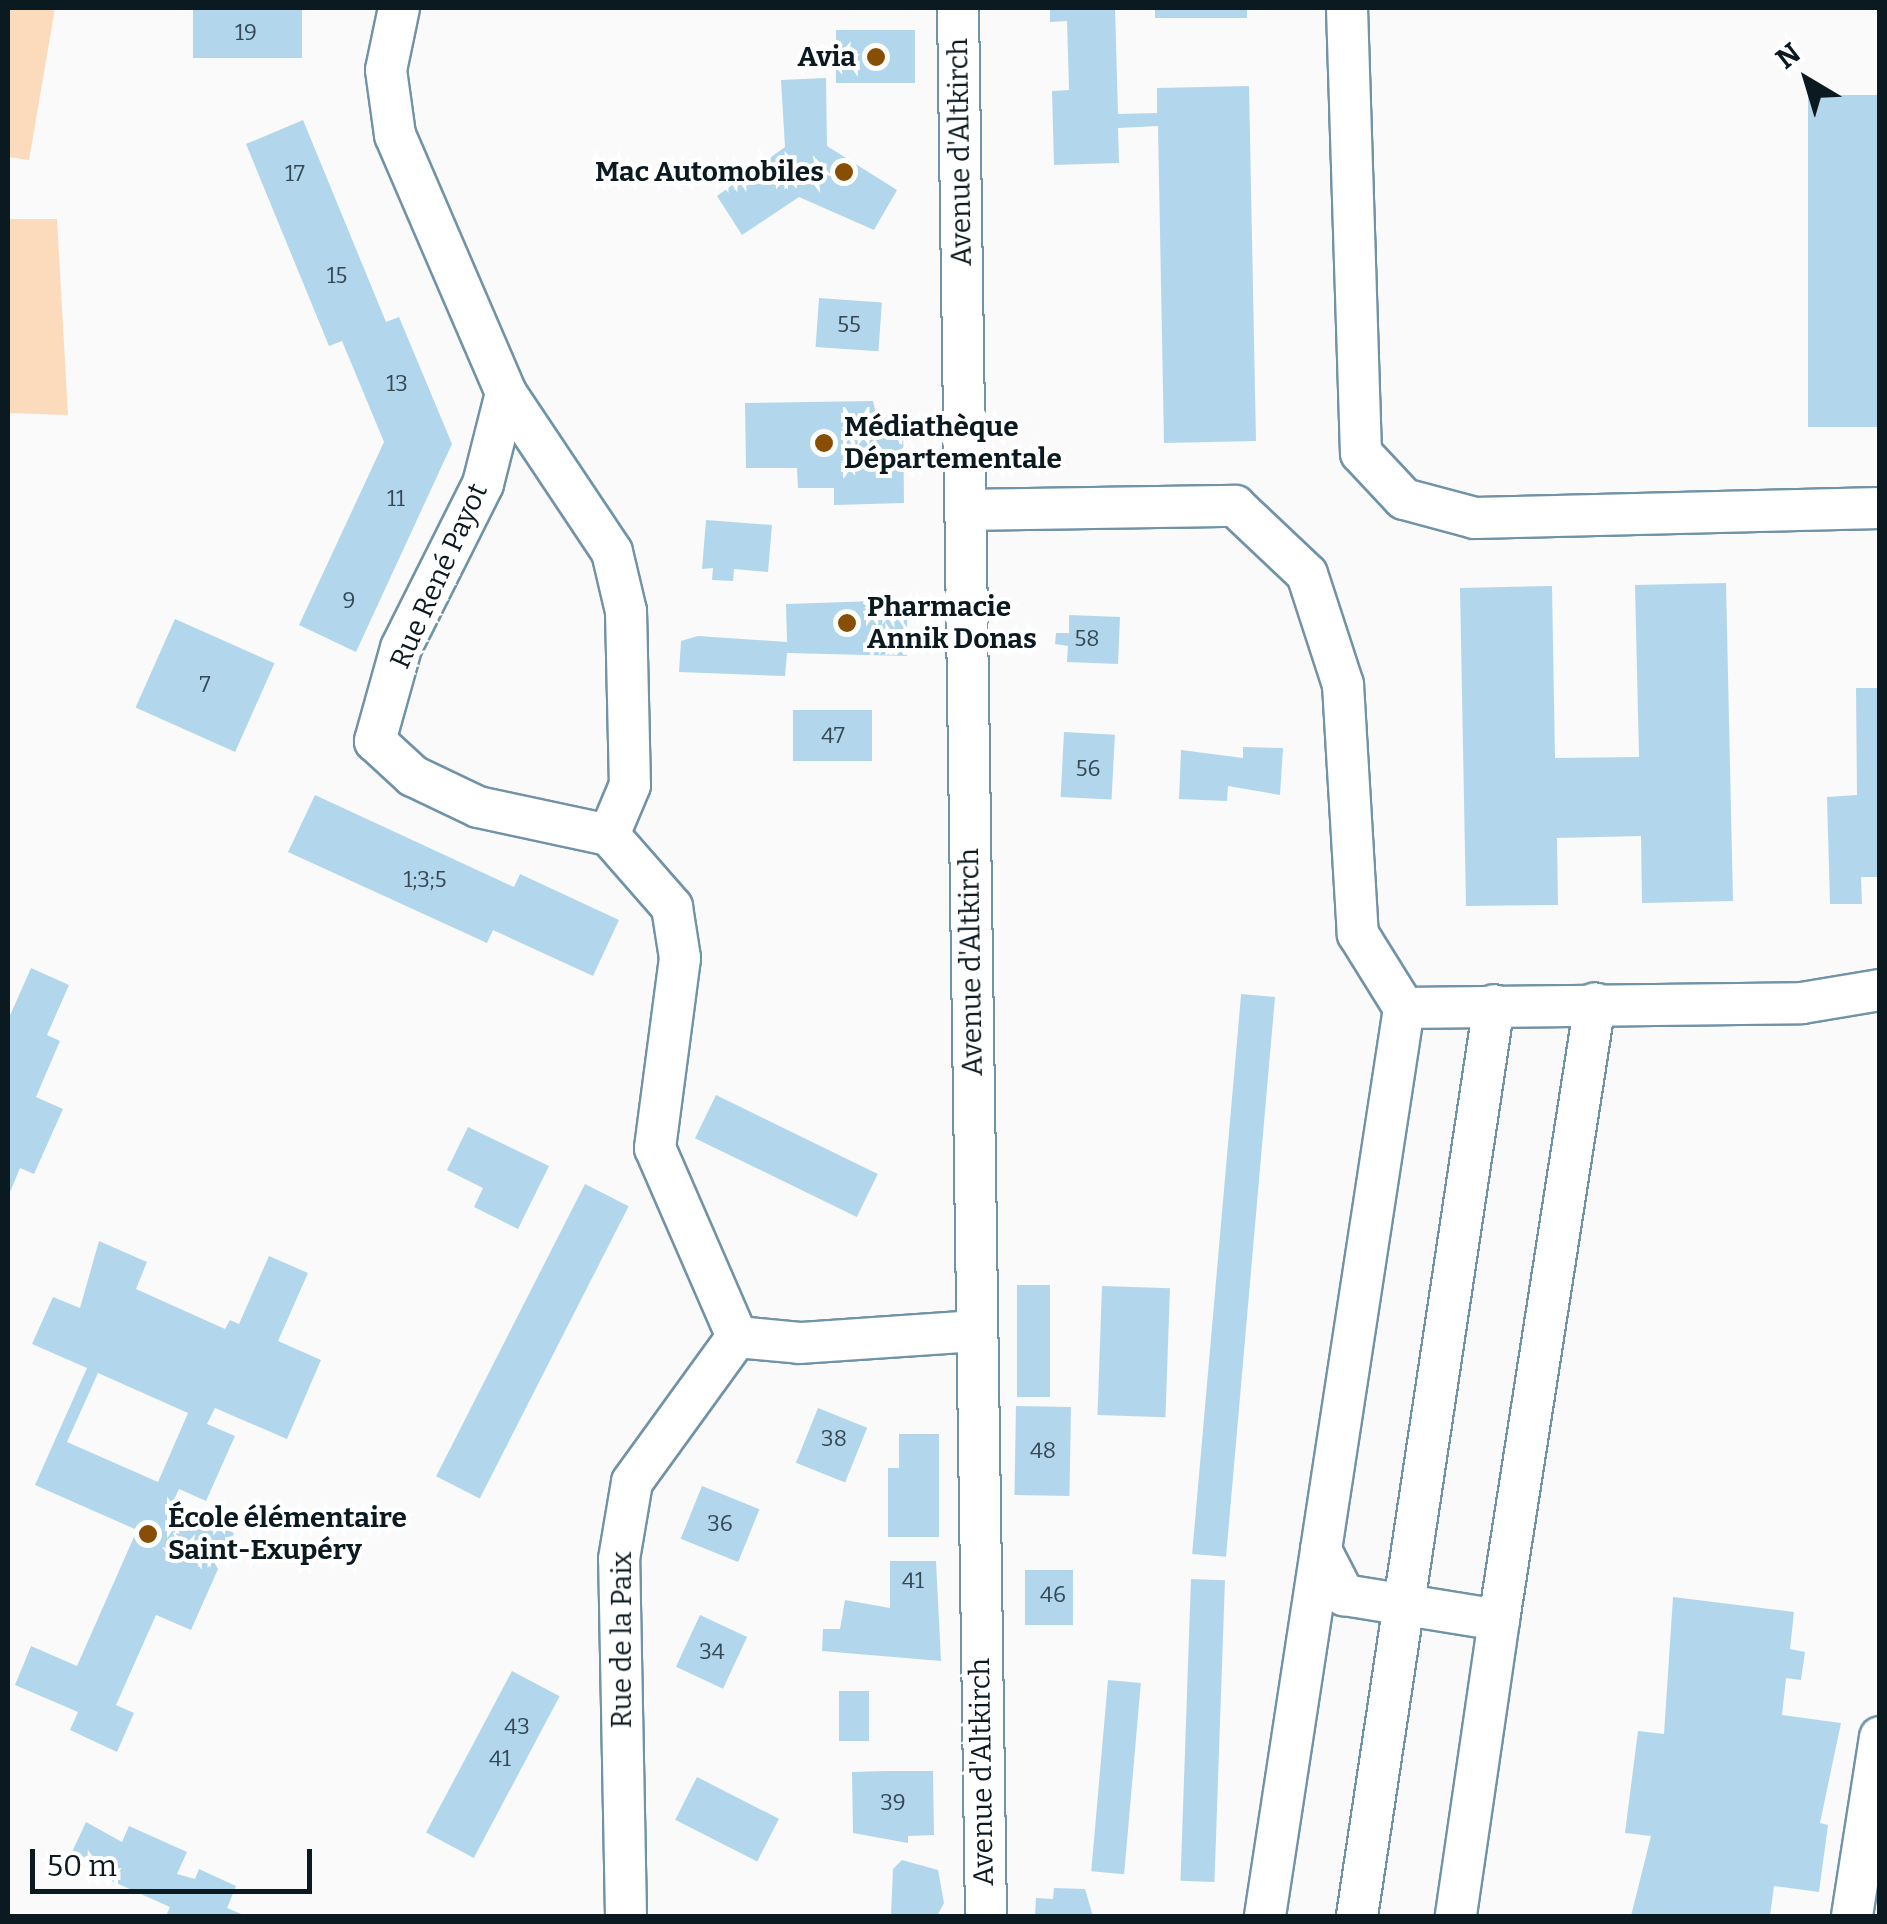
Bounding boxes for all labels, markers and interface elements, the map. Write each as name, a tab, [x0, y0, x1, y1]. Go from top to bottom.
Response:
house number: 19	[235, 20, 257, 46]
north arrow	[1757, 30, 1857, 130]
text: N	[1770, 36, 1807, 76]
street label: Avenue d'Altkirch	[941, 38, 979, 266]
place label: Avia	[797, 40, 856, 74]
marker: Avia	[865, 46, 887, 68]
place label: Mac Automobiles	[595, 155, 824, 189]
house number: 17	[285, 161, 305, 187]
marker: Mac Automobiles	[833, 161, 855, 183]
house number: 15	[327, 263, 347, 289]
house number: 55	[837, 312, 861, 338]
house number: 13	[386, 371, 408, 397]
place label: Médiathèque Départementale	[844, 410, 1062, 476]
marker: Médiathèque Départementale	[813, 432, 835, 454]
street label: Rue René Payot	[383, 478, 495, 674]
house number: 11	[387, 486, 405, 512]
house number: 9	[343, 588, 355, 614]
place label: Pharmacie Annik Donas	[867, 590, 1037, 656]
marker: Pharmacie Annik Donas	[836, 612, 858, 634]
house number: 58	[1075, 626, 1099, 652]
house number: 7	[199, 672, 211, 698]
house number: 47	[821, 723, 845, 749]
house number: 56	[1076, 756, 1100, 782]
street label: Avenue d'Altkirch	[952, 848, 990, 1076]
house number: 1;3;5	[404, 867, 446, 893]
house number: 38	[821, 1426, 847, 1452]
house number: 48	[1030, 1438, 1056, 1464]
place label: École élémentaire Saint-Exupéry	[168, 1501, 407, 1567]
house number: 36	[707, 1511, 733, 1537]
marker: École élémentaire Saint-Exupéry	[137, 1523, 159, 1545]
street label: Rue de la Paix	[605, 1552, 639, 1728]
house number: 41	[902, 1568, 924, 1594]
house number: 46	[1040, 1582, 1066, 1608]
house number: 34	[699, 1639, 725, 1665]
street label: Avenue d'Altkirch	[963, 1658, 1001, 1886]
house number: 43	[504, 1714, 530, 1740]
house number: 41	[489, 1746, 511, 1772]
house number: 39	[880, 1790, 906, 1816]
scale bar	[35, 1829, 318, 1891]
text: 50 m	[47, 1848, 117, 1884]

